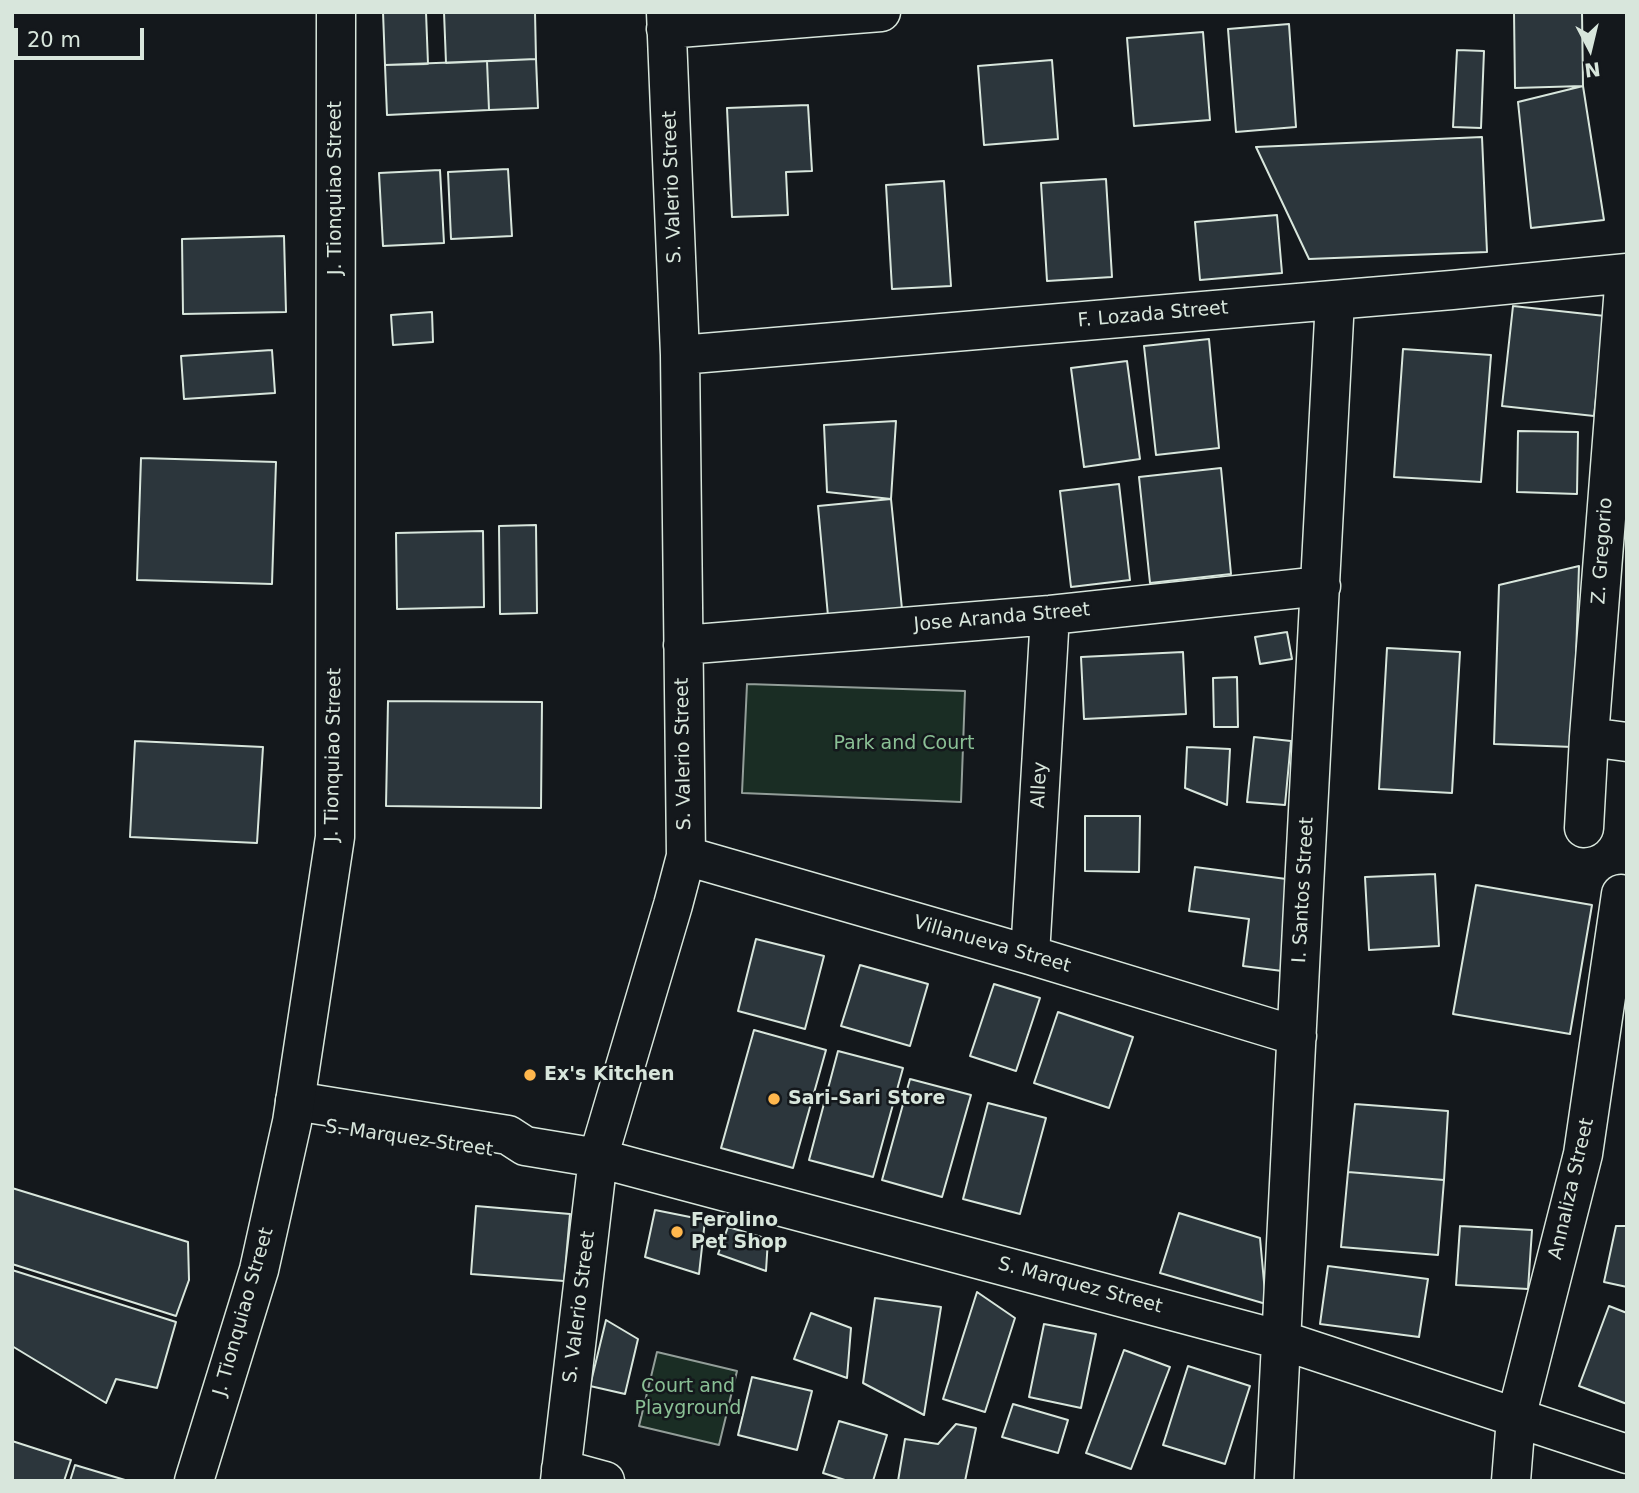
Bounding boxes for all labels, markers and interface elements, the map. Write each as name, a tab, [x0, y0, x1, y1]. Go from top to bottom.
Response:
scale bar	[18, 14, 147, 58]
north arrow	[1555, 14, 1625, 84]
text: 20 m	[27, 28, 81, 52]
text: N	[1583, 58, 1602, 82]
street label: J. Tionquiao Street	[325, 101, 347, 275]
street label: S. Valerio Street	[659, 110, 687, 264]
street label: F. Lozada Street	[1077, 297, 1229, 333]
street label: Z. Gregorio	[1588, 497, 1618, 605]
street label: Jose Aranda Street	[913, 599, 1091, 637]
street label: J. Tionquiao Street	[321, 668, 347, 842]
street label: S. Valerio Street	[671, 677, 697, 831]
park label: Park and Court	[833, 733, 975, 755]
street label: Alley	[1027, 761, 1053, 809]
street label: I. Santos Street	[1289, 816, 1319, 964]
street label: Villanueva Street	[911, 912, 1073, 978]
place label: Ex's Kitchen	[544, 1064, 674, 1086]
marker: Ex's Kitchen	[522, 1067, 538, 1083]
place label: Sari-Sari Store	[788, 1088, 945, 1110]
marker: Sari-Sari Store	[766, 1091, 782, 1107]
street label: S. Marquez Street	[324, 1116, 494, 1162]
street label: Annaliza Street	[1545, 1116, 1599, 1262]
place label: Ferolino Pet Shop	[691, 1210, 787, 1254]
marker: Ferolino Pet Shop	[669, 1224, 685, 1240]
street label: J. Tionquiao Street	[209, 1225, 279, 1399]
street label: S. Valerio Street	[559, 1230, 601, 1384]
street label: S. Marquez Street	[995, 1253, 1165, 1319]
park label: Court and Playground	[635, 1376, 741, 1420]

